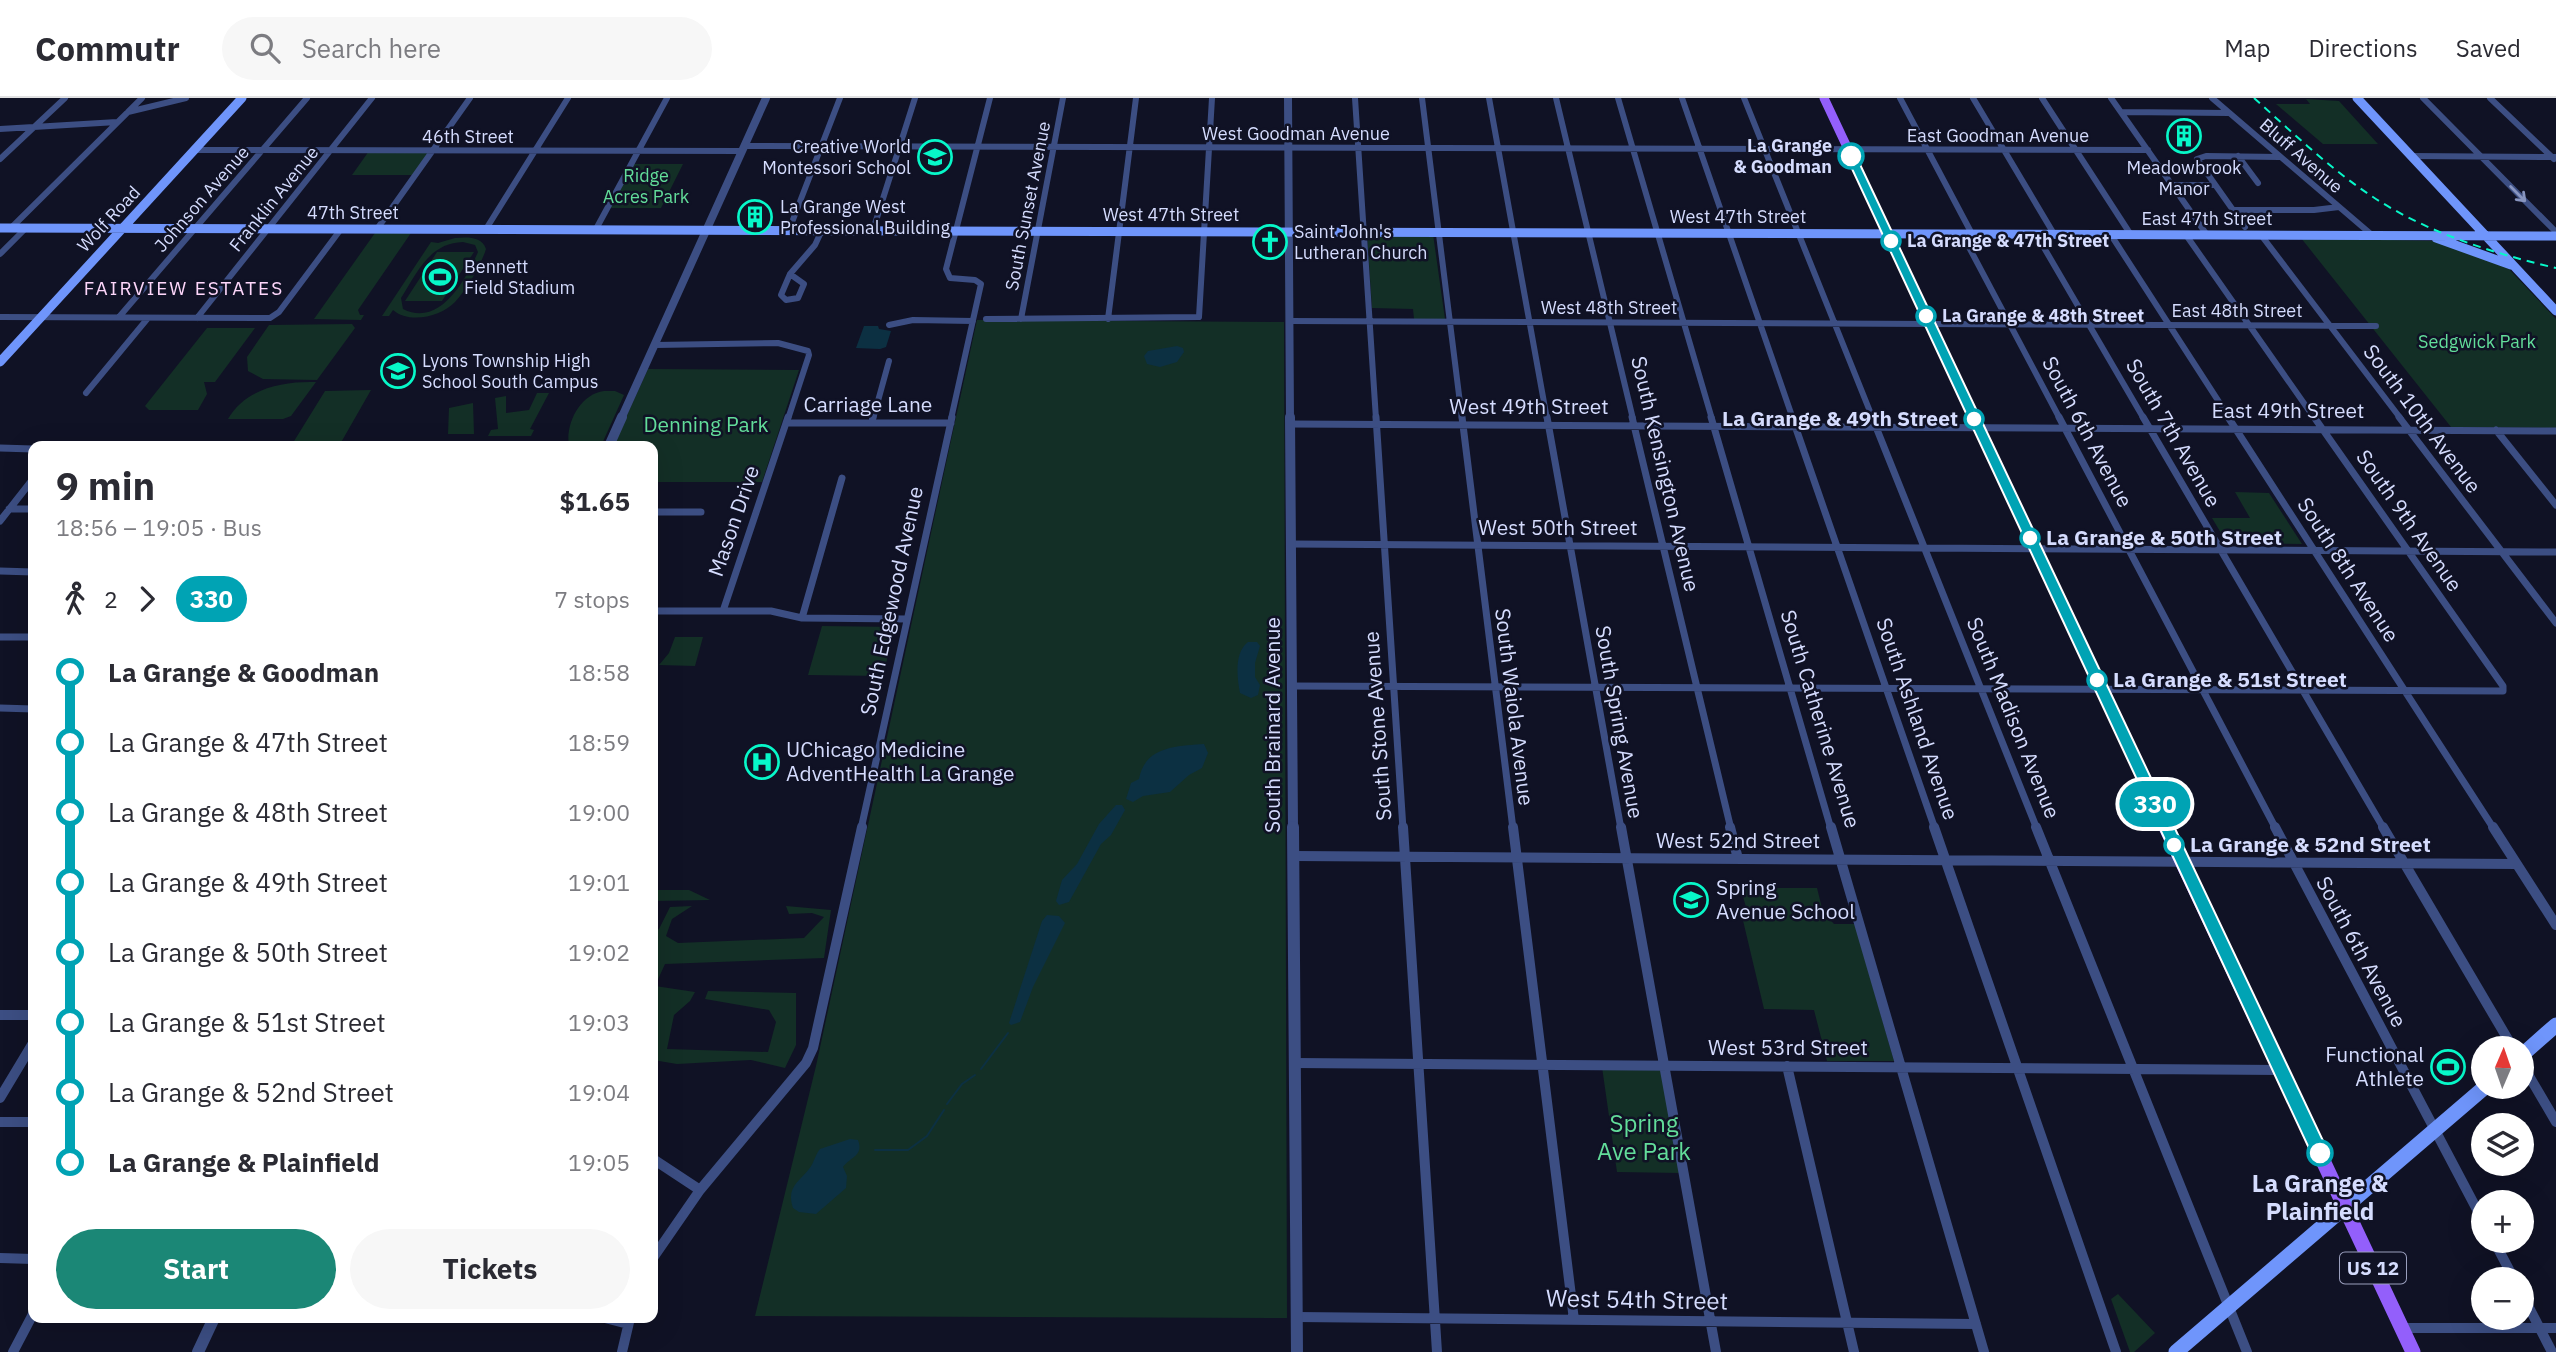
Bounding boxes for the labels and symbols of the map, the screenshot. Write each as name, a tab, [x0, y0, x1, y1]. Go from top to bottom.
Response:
street label: Bluff Avenue	[2255, 113, 2348, 198]
building icon: Meadowbrook Manor	[2165, 117, 2203, 155]
street label: South Sunset Avenue	[1000, 119, 1055, 292]
street label: West Goodman Avenue	[1202, 122, 1390, 145]
street label: East Goodman Avenue	[1907, 124, 2089, 147]
street label: 46th Street	[422, 125, 514, 148]
place label: La Grange & Goodman	[1734, 134, 1832, 178]
place label: Creative World Montessori School	[762, 135, 911, 179]
school or university icon: Creative World Montessori School	[916, 138, 954, 176]
street label: Johnson Avenue	[149, 141, 254, 256]
street label: Franklin Avenue	[224, 141, 323, 256]
marker: La Grange & Goodman	[1838, 143, 1864, 169]
place label: Meadowbrook Manor	[2127, 156, 2242, 200]
park label: Ridge Acres Park	[603, 164, 690, 208]
street label: Wolf Road	[72, 181, 145, 257]
one-way arrow	[2510, 186, 2527, 203]
place label: La Grange West Professional Building	[780, 195, 950, 239]
building icon: La Grange West Professional Building	[736, 198, 774, 236]
street label: 47th Street	[307, 201, 399, 224]
street label: West 47th Street	[1103, 203, 1239, 226]
street label: West 47th Street	[1670, 205, 1806, 228]
street label: East 47th Street	[2141, 207, 2273, 230]
place label: Saint John's Lutheran Church	[1294, 220, 1428, 264]
church icon: Saint John's Lutheran Church	[1251, 223, 1289, 261]
place label: La Grange & 47th Street	[1907, 229, 2109, 252]
marker: La Grange & 47th Street	[1881, 231, 1901, 251]
place label: Bennett Field Stadium	[464, 255, 575, 299]
sports icon: Bennett Field Stadium	[421, 258, 459, 296]
district label: FAIRVIEW ESTATES	[84, 276, 284, 300]
street label: West 48th Street	[1541, 296, 1677, 319]
street label: East 48th Street	[2171, 299, 2303, 322]
place label: La Grange & 48th Street	[1942, 304, 2144, 327]
marker: La Grange & 48th Street	[1916, 306, 1936, 326]
park label: Sedgwick Park	[2418, 330, 2536, 353]
street label: South 10th Avenue	[2358, 338, 2488, 499]
place label: Lyons Township High School South Campus	[422, 349, 599, 393]
street label: South 6th Avenue	[2036, 351, 2139, 512]
school or university icon: Lyons Township High School South Campus	[379, 352, 417, 390]
street label: South Kensington Avenue	[1625, 353, 1707, 594]
street label: South 7th Avenue	[2120, 353, 2228, 512]
street label: Carriage Lane	[804, 390, 932, 418]
street label: West 49th Street	[1449, 392, 1609, 420]
street label: East 49th Street	[2212, 396, 2364, 424]
place label: La Grange & 49th Street	[1722, 404, 1958, 432]
marker: La Grange & 49th Street	[1964, 409, 1984, 429]
park label: Denning Park	[643, 410, 769, 438]
street label: South 9th Avenue	[2350, 444, 2469, 597]
street label: Mason Drive	[701, 461, 765, 580]
street label: South Edgewood Avenue	[853, 484, 929, 718]
street label: South 8th Avenue	[2292, 492, 2406, 647]
street label: West 50th Street	[1478, 513, 1638, 541]
place label: La Grange & 50th Street	[2046, 523, 2282, 551]
marker: La Grange & 50th Street	[2020, 528, 2040, 548]
street label: South Waiola Avenue	[1489, 606, 1541, 807]
street label: South Catherine Avenue	[1774, 606, 1867, 831]
street label: South Madison Avenue	[1961, 613, 2067, 822]
street label: South Ashland Avenue	[1870, 614, 1966, 823]
street label: South Brainard Avenue	[1258, 617, 1286, 833]
street label: South Spring Avenue	[1589, 623, 1651, 821]
street label: South Stone Avenue	[1356, 630, 1398, 822]
place label: La Grange & 51st Street	[2113, 665, 2347, 693]
marker: La Grange & 51st Street	[2087, 670, 2107, 690]
place label: UChicago Medicine AdventHealth La Grange	[786, 735, 1015, 787]
hospital icon: UChicago Medicine AdventHealth La Grange	[743, 743, 781, 781]
line badge: 330	[2115, 781, 2195, 827]
street label: West 52nd Street	[1656, 826, 1820, 854]
place label: La Grange & 52nd Street	[2190, 830, 2431, 858]
marker: La Grange & 52nd Street	[2164, 835, 2184, 855]
street label: South 6th Avenue	[2310, 871, 2413, 1032]
place label: Spring Avenue School	[1716, 873, 1855, 925]
school or university icon: Spring Avenue School	[1672, 881, 1710, 919]
street label: West 53rd Street	[1708, 1033, 1868, 1061]
north arrow	[2471, 1036, 2534, 1099]
place label: Functional Athlete	[2325, 1040, 2424, 1092]
sports icon: Functional Athlete	[2429, 1048, 2467, 1086]
park label: Spring Ave Park	[1597, 1107, 1691, 1167]
marker: La Grange & Plainfield	[2307, 1140, 2333, 1166]
place label: La Grange & Plainfield	[2252, 1167, 2389, 1227]
road number: US 12	[2340, 1252, 2406, 1284]
street label: West 54th Street	[1546, 1281, 1728, 1317]

